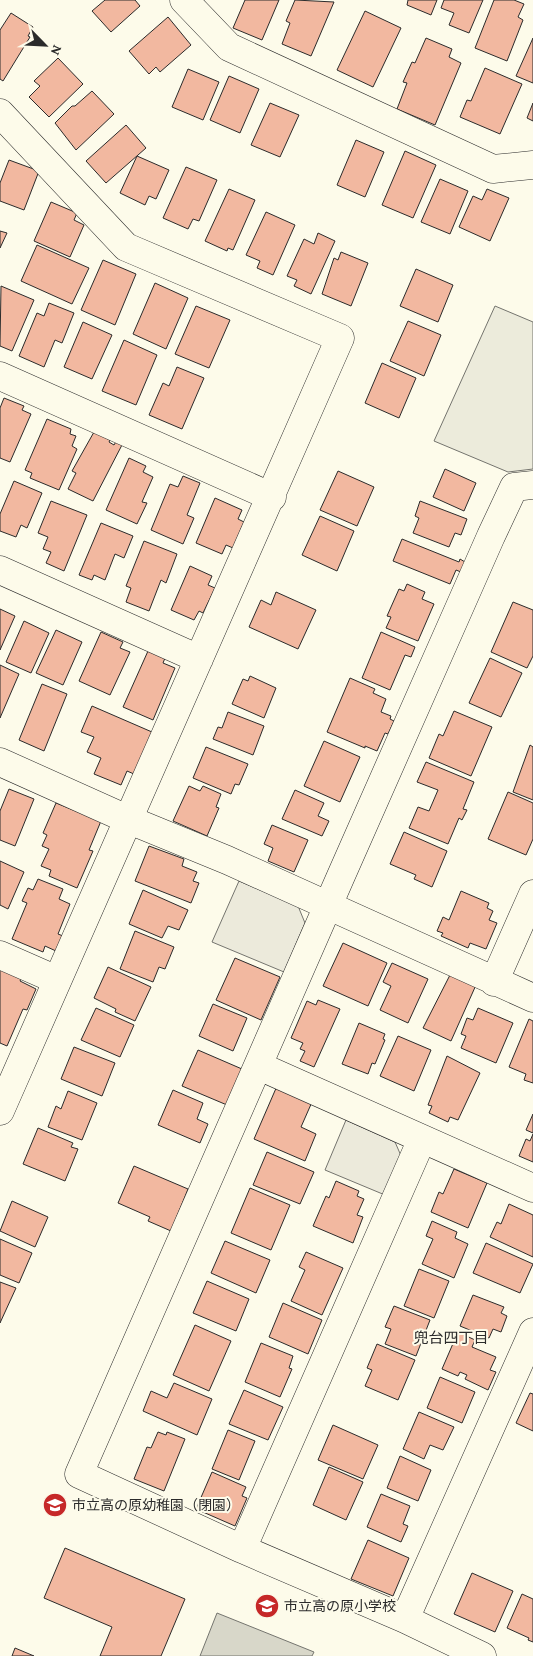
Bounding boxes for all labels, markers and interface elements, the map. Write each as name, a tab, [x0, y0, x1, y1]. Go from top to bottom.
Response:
north arrow	[20, 20, 70, 70]
text: N	[47, 43, 66, 58]
district label: 兜台四丁目	[413, 1330, 489, 1346]
school or university icon: 市立高の原幼稚園（閉園）	[42, 1492, 68, 1518]
place label: 市立高の原幼稚園（閉園）	[72, 1497, 240, 1513]
school or university icon: 市立高の原小学校	[254, 1593, 280, 1619]
place label: 市立高の原小学校	[284, 1598, 396, 1614]

